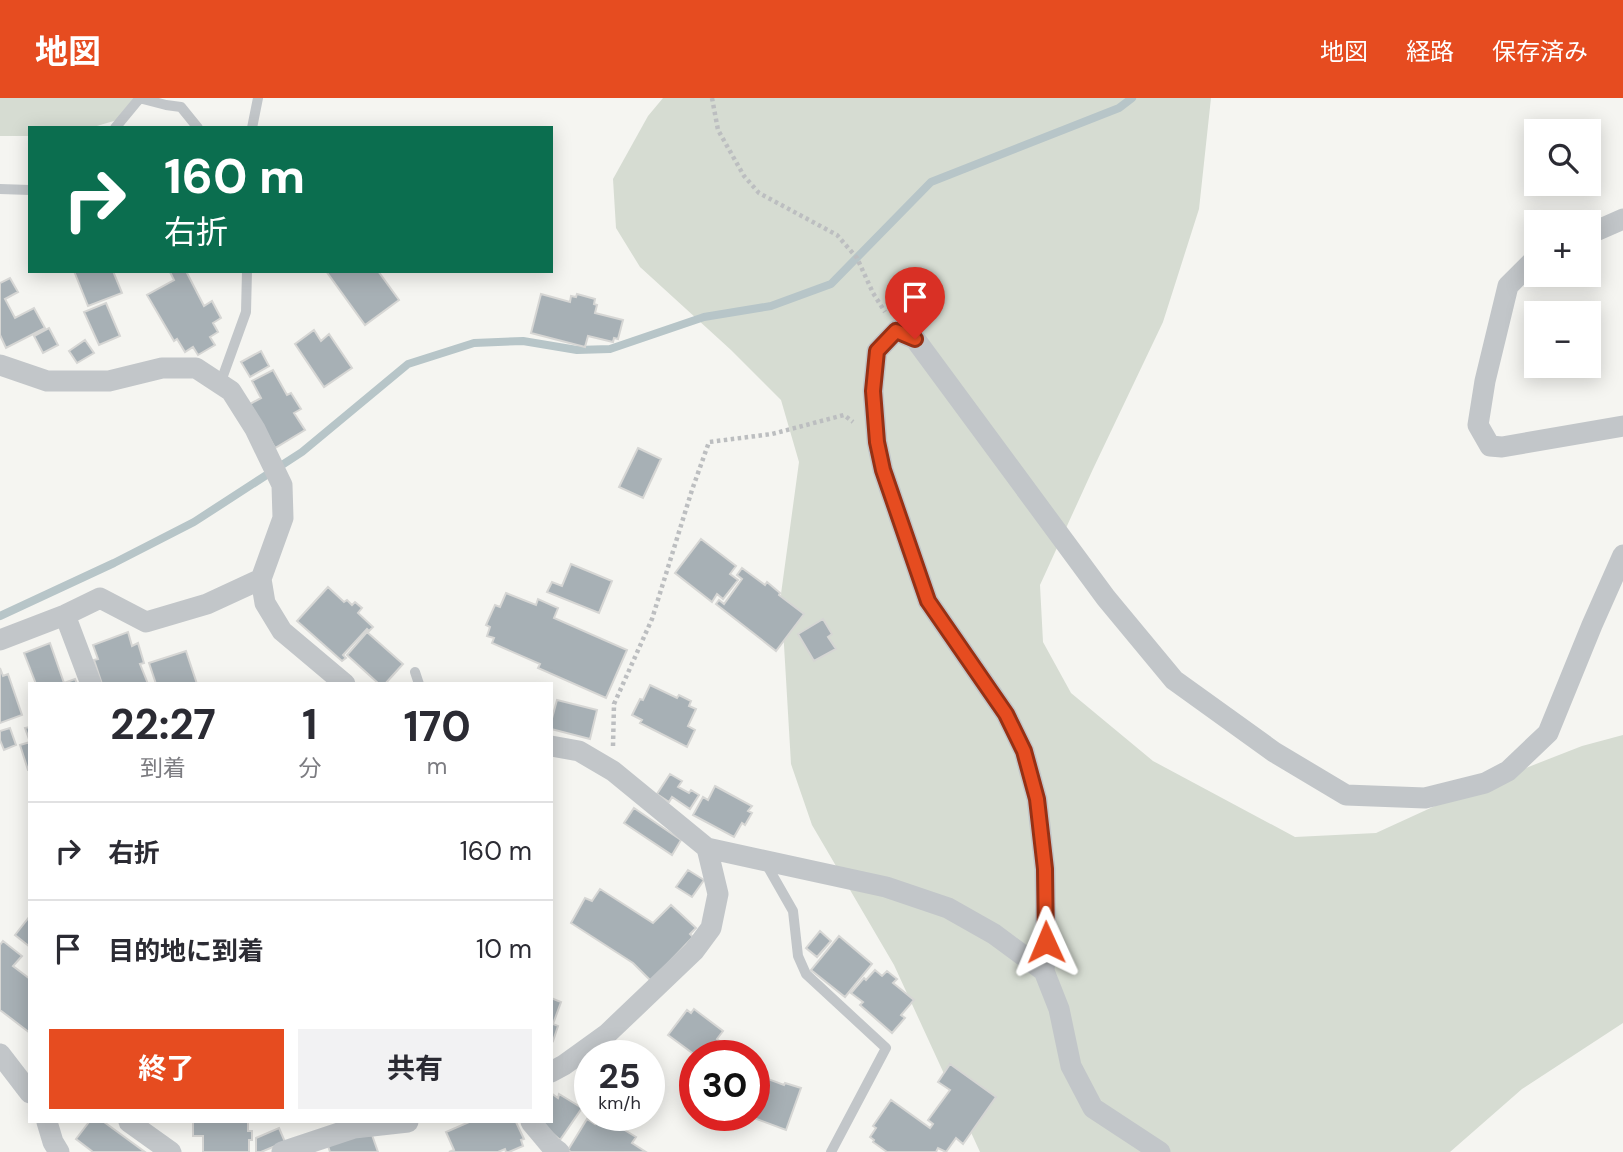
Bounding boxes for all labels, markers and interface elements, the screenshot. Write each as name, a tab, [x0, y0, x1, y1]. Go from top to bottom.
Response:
text: 地図	[35, 30, 101, 73]
text: 地図	[1320, 36, 1368, 67]
text: 経路	[1406, 36, 1454, 67]
text: 保存済み	[1492, 36, 1588, 67]
map controls	[1524, 119, 1601, 378]
button: search	[1524, 119, 1601, 196]
text: 160 m	[164, 144, 305, 208]
icon: right	[49, 154, 140, 245]
button: +	[1524, 210, 1601, 287]
text: 右折	[164, 211, 228, 253]
pin	[885, 267, 945, 339]
icon: arrive	[896, 278, 934, 316]
button: −	[1524, 301, 1601, 378]
text: 22:27	[110, 697, 216, 752]
text: 1	[302, 697, 317, 752]
text: 170	[404, 699, 471, 754]
text: m	[427, 751, 447, 781]
text: 到着	[140, 753, 186, 783]
text: 分	[298, 753, 321, 783]
icon: right	[49, 832, 87, 870]
text: 160 m	[460, 834, 532, 868]
text: 右折	[108, 836, 160, 870]
position arrow	[1009, 905, 1083, 979]
icon: arrive	[49, 930, 87, 968]
text: 10 m	[476, 932, 532, 966]
text: 目的地に到着	[108, 934, 264, 968]
button: 終了	[49, 1029, 284, 1109]
button: 共有	[298, 1029, 532, 1109]
speed limit sign: 30	[679, 1040, 770, 1131]
text: 25	[599, 1053, 640, 1099]
text: km/h	[598, 1091, 641, 1115]

